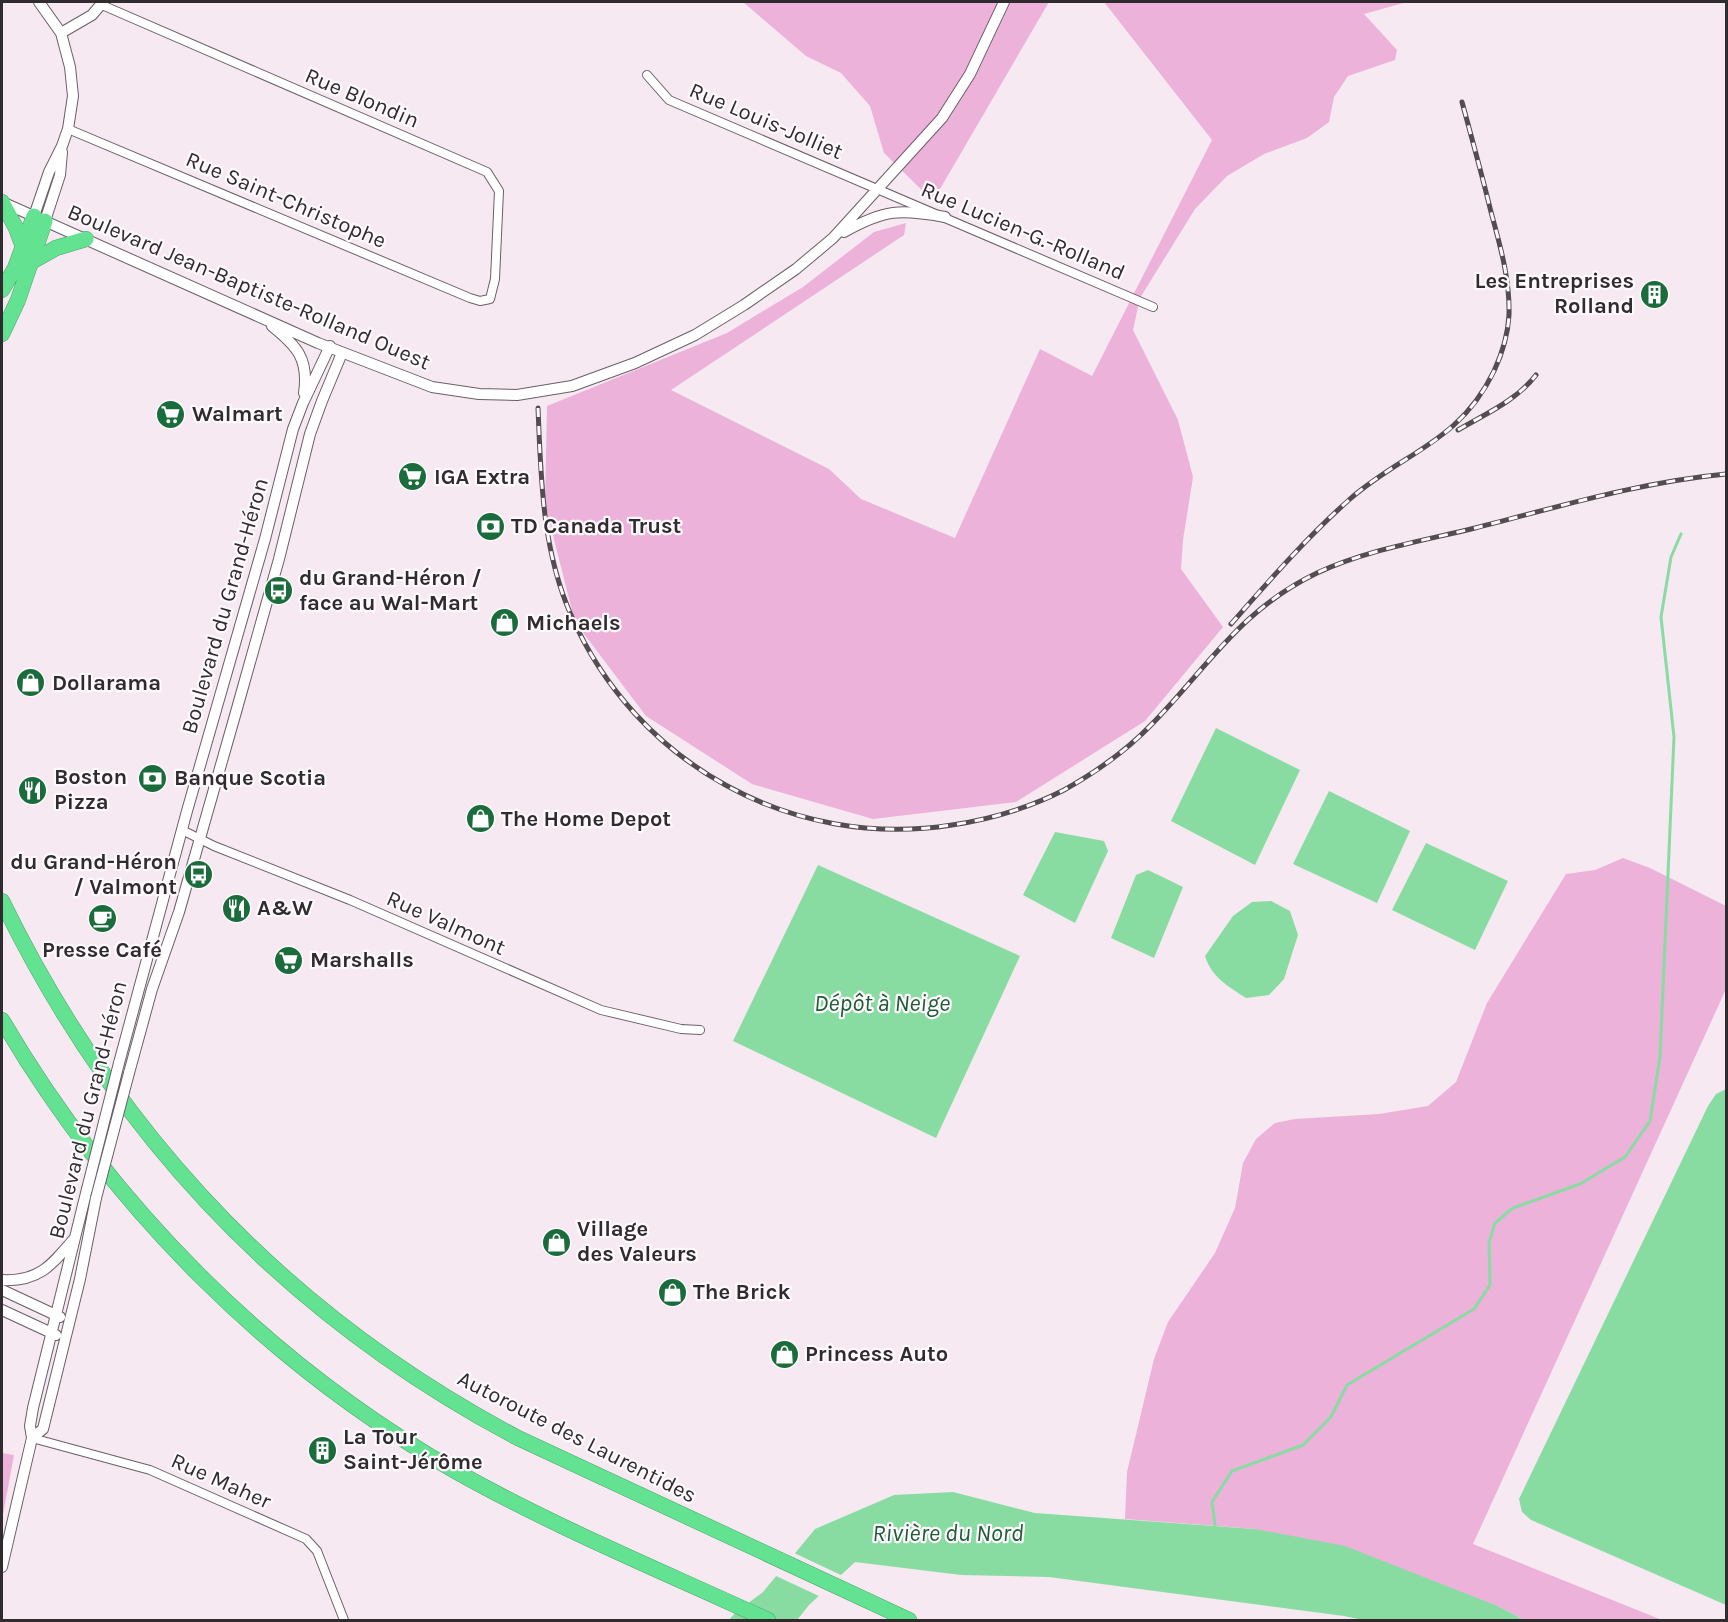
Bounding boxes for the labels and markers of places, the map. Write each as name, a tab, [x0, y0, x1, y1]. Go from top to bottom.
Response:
place label: Les Entreprises Rolland	[1475, 268, 1634, 319]
building icon: Les Entreprises Rolland	[1639, 278, 1671, 310]
supermarket icon: Walmart	[155, 398, 187, 430]
place label: Walmart	[192, 401, 283, 427]
supermarket icon: IGA Extra	[397, 461, 429, 493]
place label: IGA Extra	[434, 464, 530, 490]
bank icon: TD Canada Trust	[474, 510, 506, 542]
place label: TD Canada Trust	[511, 513, 682, 539]
place label: du Grand-Héron / face au Wal-Mart	[299, 565, 482, 616]
bus stop icon: du Grand-Héron / face au Wal-Mart	[262, 575, 294, 607]
shop icon: Michaels	[489, 607, 521, 639]
place label: Michaels	[526, 610, 621, 636]
shop icon: Dollarama	[15, 667, 47, 699]
place label: Dollarama	[52, 670, 161, 696]
bank icon: Banque Scotia	[137, 762, 169, 794]
place label: Boston Pizza	[54, 764, 127, 815]
place label: Banque Scotia	[174, 765, 326, 791]
restaurant icon: Boston Pizza	[17, 774, 49, 806]
shop icon: The Home Depot	[464, 803, 496, 835]
place label: The Home Depot	[501, 806, 671, 832]
place label: du Grand-Héron / Valmont	[10, 849, 177, 900]
bus stop icon: du Grand-Héron / Valmont	[182, 859, 214, 891]
restaurant icon: A&W	[220, 892, 252, 924]
place label: A&W	[257, 895, 313, 921]
cafe icon: Presse Café	[86, 902, 118, 934]
place label: Presse Café	[42, 937, 162, 963]
supermarket icon: Marshalls	[273, 944, 305, 976]
place label: Marshalls	[310, 947, 414, 973]
place label: Village des Valeurs	[577, 1216, 697, 1267]
shop icon: Village des Valeurs	[540, 1226, 572, 1258]
shop icon: The Brick	[656, 1276, 688, 1308]
place label: The Brick	[693, 1279, 790, 1305]
shop icon: Princess Auto	[768, 1338, 800, 1370]
place label: Princess Auto	[805, 1341, 948, 1367]
place label: La Tour Saint-Jérôme	[343, 1424, 483, 1475]
building icon: La Tour Saint-Jérôme	[306, 1434, 338, 1466]

